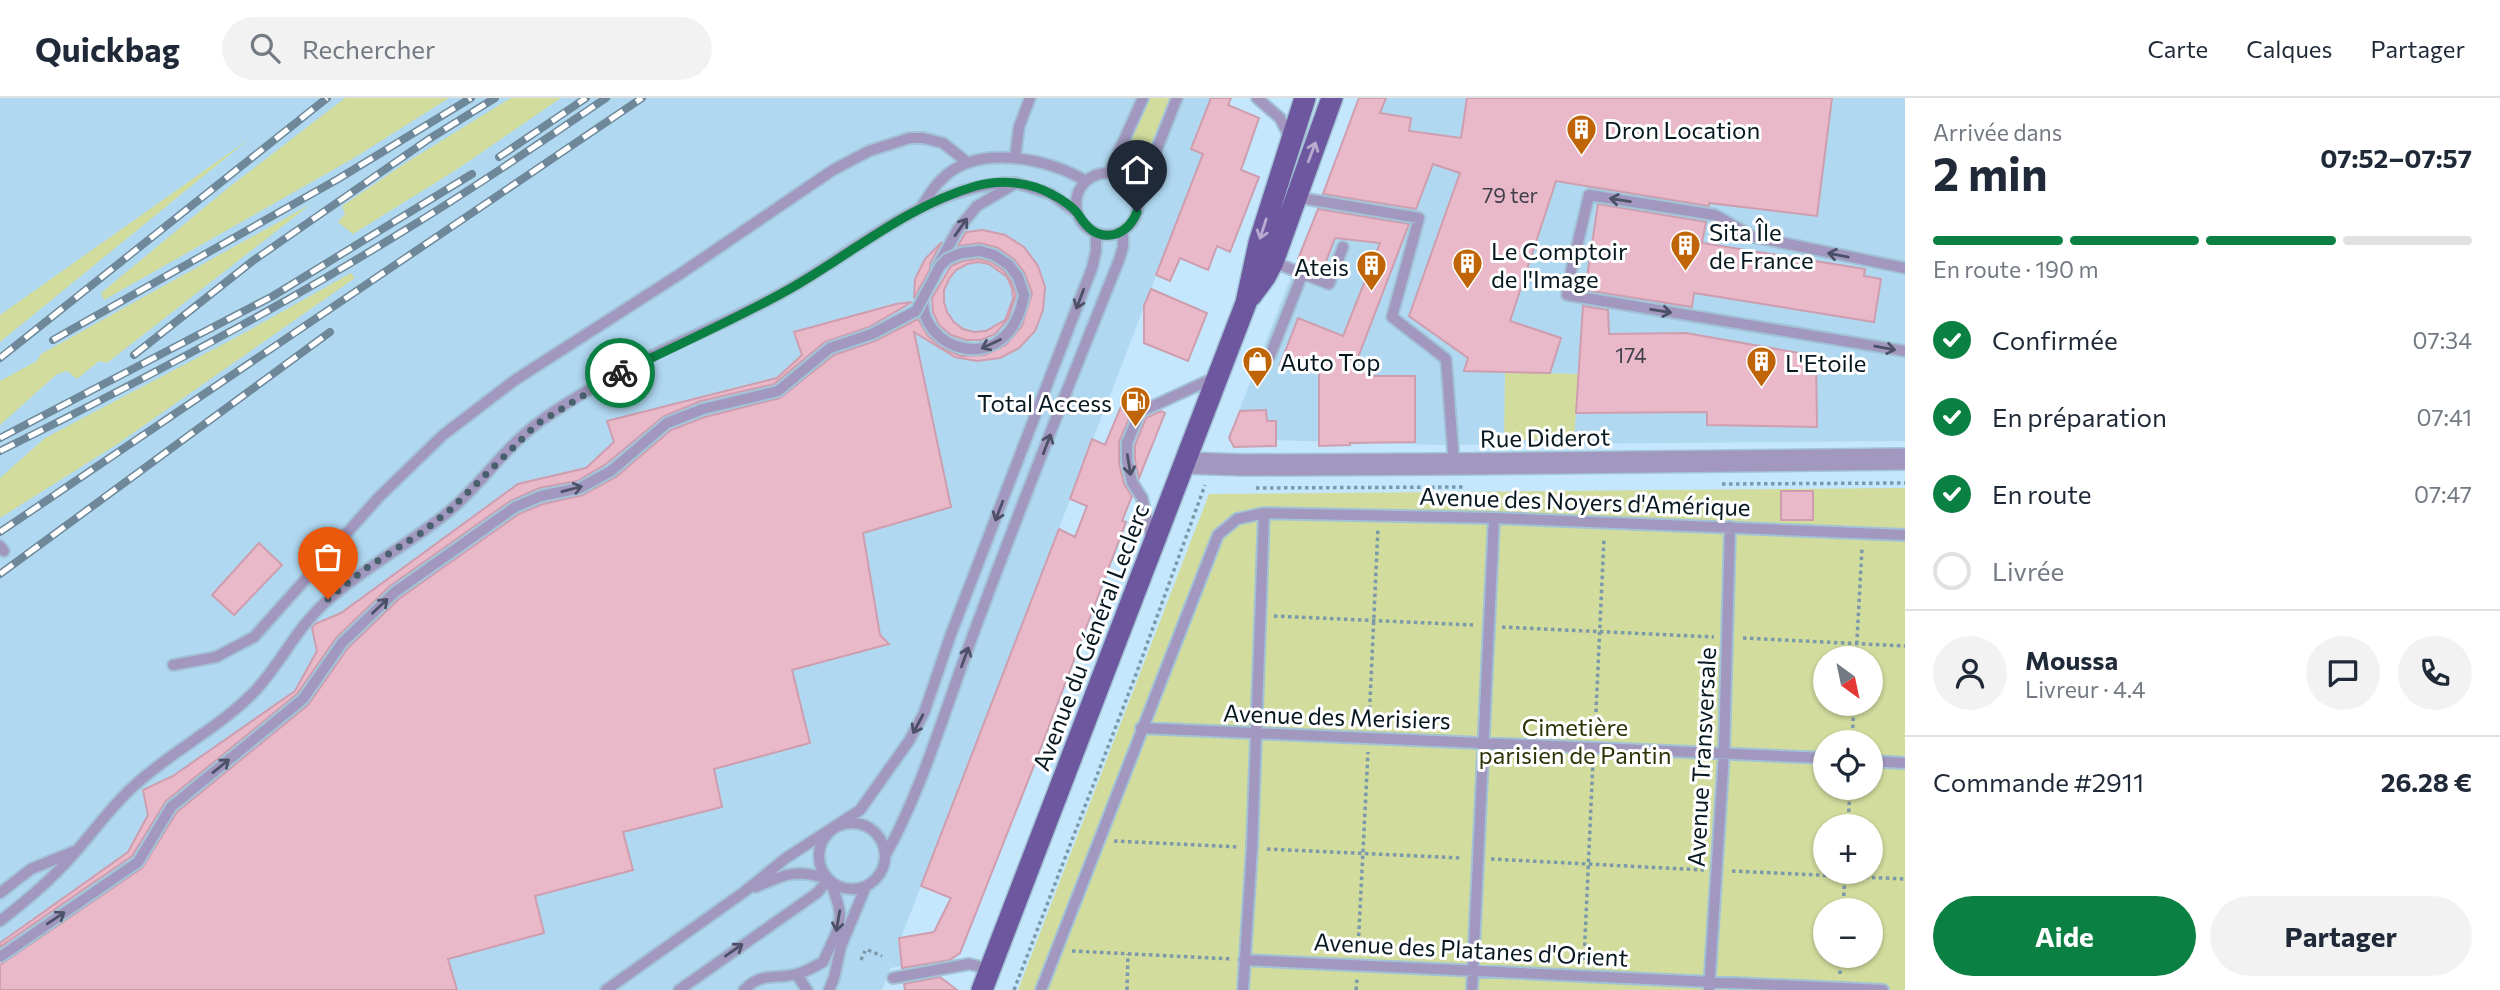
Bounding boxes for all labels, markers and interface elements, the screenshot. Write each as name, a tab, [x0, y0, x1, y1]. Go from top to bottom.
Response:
search box	[222, 17, 712, 80]
text: Quickbag	[35, 28, 180, 69]
icon: search	[246, 29, 284, 67]
text: Rechercher	[302, 33, 435, 64]
text: Carte	[2147, 34, 2208, 63]
text: Calques	[2246, 34, 2332, 63]
text: Partager	[2370, 34, 2465, 63]
building icon: Dron Location	[1564, 112, 1598, 156]
place label: Dron Location	[1604, 115, 1760, 144]
text: Arrivée dans	[1933, 118, 2062, 146]
pin	[1107, 140, 1167, 212]
one-way arrow	[1307, 141, 1319, 163]
text: 07:52–07:57	[2320, 142, 2472, 173]
text: 2 min	[1933, 144, 2048, 200]
icon: home	[1118, 151, 1156, 189]
house number: 79 ter	[1482, 182, 1538, 207]
one-way arrow	[1609, 193, 1632, 206]
place label: Sita Île de France	[1709, 217, 1814, 274]
one-way arrow	[954, 218, 968, 237]
one-way arrow	[1256, 218, 1268, 240]
building icon: Sita Île de France	[1669, 228, 1703, 272]
place label: Le Comptoir de l'Image	[1491, 236, 1628, 293]
building icon: Le Comptoir de l'Image	[1451, 247, 1485, 291]
one-way arrow	[1827, 247, 1850, 261]
building icon: Ateis	[1355, 249, 1389, 293]
place label: Ateis	[1294, 252, 1349, 281]
text: En route · 190 m	[1933, 255, 2099, 283]
one-way arrow	[1073, 287, 1086, 309]
one-way arrow	[1649, 305, 1672, 318]
icon: check	[1933, 321, 1971, 359]
text: Confirmée	[1992, 324, 2118, 355]
text: 07:34	[2413, 326, 2472, 354]
courier	[585, 338, 655, 408]
one-way arrow	[981, 338, 1002, 351]
house number: 174	[1615, 342, 1647, 367]
one-way arrow	[1873, 342, 1896, 355]
shop icon: Auto Top	[1240, 344, 1274, 388]
building icon: L'Etoile	[1745, 345, 1779, 389]
place label: Auto Top	[1280, 347, 1380, 376]
place label: L'Etoile	[1785, 348, 1867, 377]
icon: bike	[601, 354, 639, 392]
fuel station icon: Total Access	[1118, 385, 1152, 429]
place label: Total Access	[977, 388, 1112, 417]
icon: check	[1933, 398, 1971, 436]
text: En préparation	[1992, 401, 2167, 432]
text: 07:41	[2417, 403, 2472, 431]
street label: Rue Diderot	[1480, 421, 1610, 453]
one-way arrow	[1042, 434, 1054, 456]
one-way arrow	[1123, 453, 1136, 476]
icon: check	[1933, 475, 1971, 513]
text: En route	[1992, 478, 2092, 509]
text: 07:47	[2414, 480, 2472, 508]
street label: Avenue des Noyers d'Amérique	[1419, 481, 1751, 521]
one-way arrow	[560, 482, 583, 495]
street label: Avenue du Général Leclerc	[1026, 499, 1154, 775]
one-way arrow	[991, 500, 1004, 521]
pin	[298, 527, 358, 599]
icon: bag	[309, 538, 347, 576]
text: Livrée	[1992, 555, 2064, 586]
one-way arrow	[371, 598, 388, 615]
button: person	[1933, 636, 2007, 710]
button: chat	[2306, 636, 2380, 710]
button: phone	[2398, 636, 2472, 710]
text: Moussa	[2025, 644, 2118, 675]
one-way arrow	[960, 646, 972, 668]
street label: Avenue Transversale	[1681, 646, 1721, 868]
north arrow	[1813, 646, 1883, 716]
map controls	[1813, 646, 1883, 968]
text: Livreur · 4.4	[2025, 675, 2146, 703]
street label: Avenue des Merisiers	[1223, 698, 1451, 734]
park label: Cimetière parisien de Pantin	[1479, 712, 1671, 769]
one-way arrow	[911, 713, 925, 734]
button: locate	[1813, 730, 1883, 800]
one-way arrow	[211, 759, 229, 774]
text: Commande #2911	[1933, 766, 2144, 797]
text: 26.28 €	[2381, 766, 2472, 797]
button: +	[1813, 814, 1883, 884]
button: Aide	[1933, 896, 2196, 976]
button: Partager	[2210, 896, 2472, 976]
button: −	[1813, 898, 1883, 968]
one-way arrow	[831, 909, 844, 931]
one-way arrow	[46, 911, 65, 925]
street label: Avenue des Platanes d'Orient	[1313, 926, 1629, 972]
one-way arrow	[724, 943, 743, 958]

